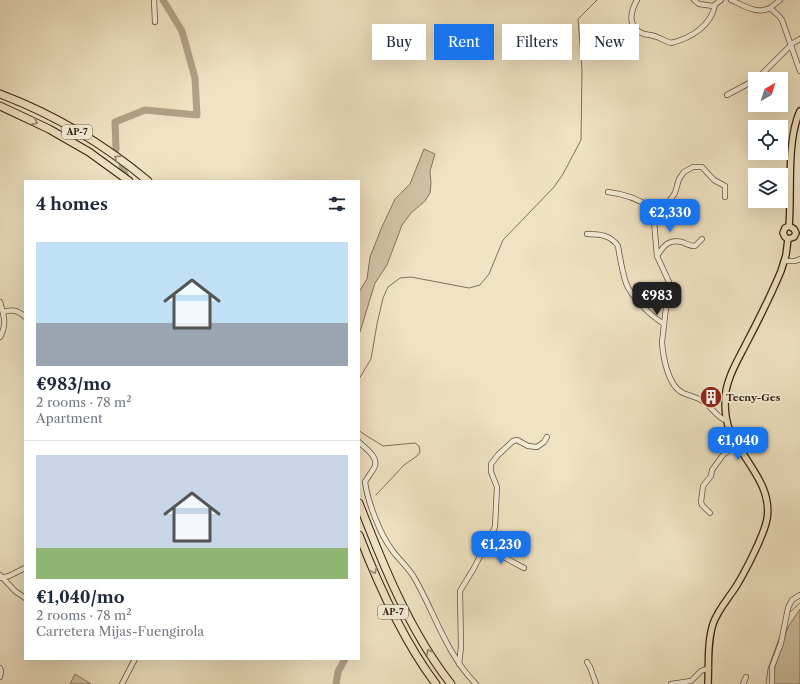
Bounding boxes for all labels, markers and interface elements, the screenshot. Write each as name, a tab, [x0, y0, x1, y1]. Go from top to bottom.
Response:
chip: Buy	[372, 24, 426, 60]
chip: Rent	[434, 24, 494, 60]
chip: Filters	[502, 24, 572, 60]
chip: New	[580, 24, 639, 60]
north arrow	[748, 72, 788, 112]
map controls	[748, 72, 788, 208]
one-way arrow	[31, 117, 39, 125]
button: locate	[748, 120, 788, 160]
road number: AP-7	[62, 125, 92, 139]
one-way arrow	[114, 156, 121, 163]
button: layers	[748, 168, 788, 208]
icon: filters	[326, 193, 348, 215]
text: 4 homes	[36, 194, 108, 214]
pin: €2,330	[637, 199, 703, 233]
text: €2,330	[649, 204, 691, 220]
icon: home	[156, 268, 228, 340]
pin: €983	[633, 282, 681, 316]
text: €983	[641, 287, 673, 303]
text: €983/mo	[36, 374, 111, 394]
building icon: Tecny-Ges	[698, 384, 724, 410]
place label: Tecny-Ges	[726, 391, 781, 404]
text: 2 rooms · 78 m²	[36, 394, 132, 410]
text: Apartment	[36, 410, 103, 426]
pin: €1,040	[705, 427, 771, 461]
text: €1,040	[717, 432, 759, 448]
icon: home	[156, 481, 228, 553]
pin: €1,230	[468, 531, 534, 565]
text: €1,230	[481, 536, 522, 552]
one-way arrow	[369, 566, 377, 574]
text: €1,040/mo	[36, 587, 125, 607]
road number: AP-7	[378, 605, 408, 619]
text: 2 rooms · 78 m²	[36, 607, 132, 623]
text: Carretera Mijas-Fuengirola	[36, 623, 204, 639]
one-way arrow	[426, 649, 434, 656]

